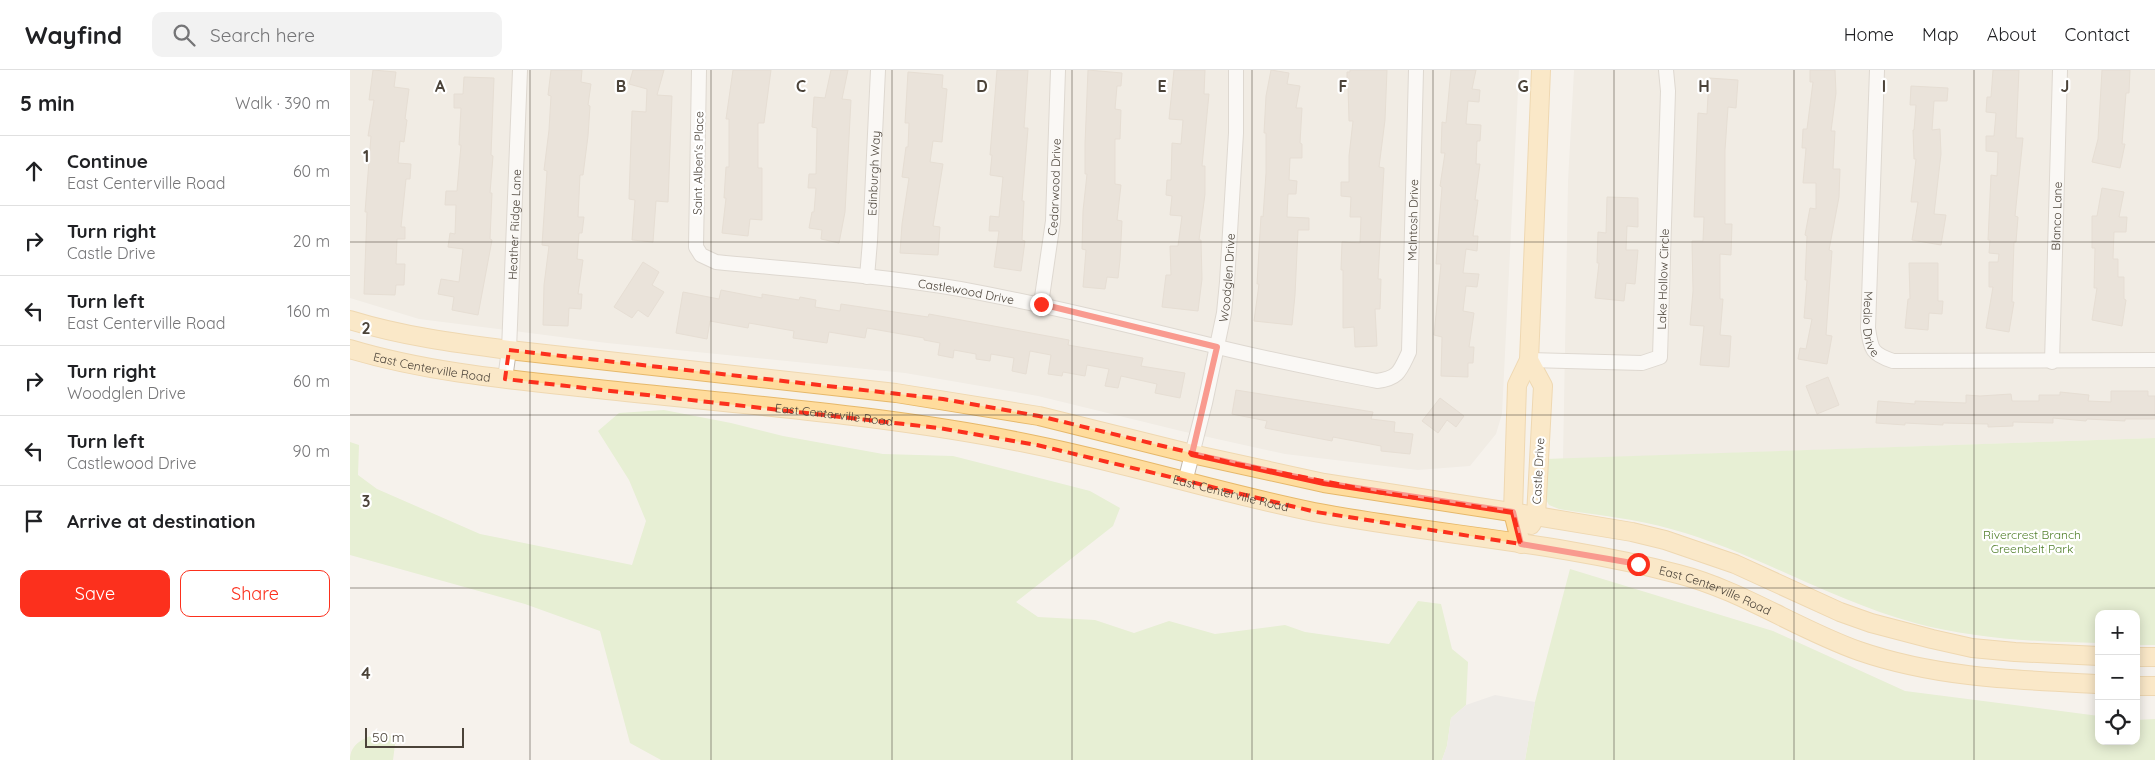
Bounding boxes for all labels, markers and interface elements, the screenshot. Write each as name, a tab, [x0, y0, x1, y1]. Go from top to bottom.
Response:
search box	[152, 12, 502, 57]
text: Wayfind	[25, 20, 122, 50]
icon: search	[170, 21, 198, 49]
text: Search here	[210, 23, 315, 47]
text: Home	[1844, 23, 1894, 46]
text: Map	[1922, 23, 1959, 46]
text: About	[1987, 23, 2037, 46]
text: Contact	[2065, 23, 2130, 46]
text: A	[435, 76, 446, 96]
text: B	[616, 76, 626, 96]
text: C	[796, 76, 806, 96]
text: D	[976, 76, 988, 96]
text: E	[1157, 76, 1167, 96]
text: F	[1339, 76, 1348, 96]
text: G	[1517, 76, 1529, 96]
text: H	[1698, 76, 1710, 96]
text: I	[1882, 76, 1886, 96]
text: J	[2061, 76, 2069, 96]
text: 5 min	[20, 90, 75, 116]
text: Walk · 390 m	[235, 93, 330, 113]
street label: Saint Alben's Place	[690, 111, 706, 215]
street label: Edinburgh Way	[864, 130, 883, 216]
street label: Cedarwood Drive	[1043, 138, 1063, 237]
text: 1	[363, 146, 369, 166]
text: Continue	[67, 149, 148, 173]
icon: ahead	[20, 157, 48, 185]
text: 60 m	[293, 161, 330, 181]
street label: Heather Ridge Lane	[504, 168, 524, 280]
text: East Centerville Road	[67, 173, 225, 193]
street label: McIntosh Drive	[1404, 179, 1421, 261]
street label: Blanco Lane	[2048, 181, 2064, 251]
text: Turn right	[67, 219, 156, 243]
icon: right	[20, 227, 48, 255]
street label: Lake Hollow Circle	[1653, 228, 1671, 330]
text: 20 m	[293, 231, 330, 251]
street label: Woodglen Drive	[1215, 232, 1237, 323]
text: Castle Drive	[67, 243, 156, 263]
street label: Castlewood Drive	[917, 275, 1016, 307]
text: Turn left	[67, 289, 145, 313]
street label: Medio Drive	[1861, 291, 1883, 360]
route end	[1030, 293, 1053, 316]
icon: left	[20, 297, 48, 325]
text: 160 m	[287, 301, 330, 321]
text: East Centerville Road	[67, 313, 225, 333]
text: 2	[361, 318, 371, 338]
street label: East Centerville Road	[372, 348, 492, 384]
text: Turn right	[67, 359, 156, 383]
icon: right	[20, 367, 48, 395]
text: 60 m	[293, 371, 330, 391]
text: Woodglen Drive	[67, 383, 186, 403]
street label: East Centerville Road	[774, 400, 894, 429]
text: Turn left	[67, 429, 145, 453]
icon: left	[20, 437, 48, 465]
street label: Castle Drive	[1529, 437, 1547, 505]
text: 90 m	[293, 441, 330, 461]
text: Castlewood Drive	[67, 453, 197, 473]
street label: East Centerville Road	[1171, 471, 1290, 514]
text: 3	[362, 491, 370, 511]
icon: arrive	[20, 507, 48, 535]
text: Arrive at destination	[67, 509, 256, 533]
park label: Rivercrest Branch Greenbelt Park	[1983, 527, 2081, 556]
route start	[1627, 553, 1650, 576]
street label: East Centerville Road	[1658, 562, 1774, 618]
button: Save	[20, 570, 170, 617]
button: Share	[180, 570, 330, 617]
map controls	[2095, 610, 2140, 745]
button: +	[2095, 610, 2140, 655]
button: −	[2095, 655, 2140, 700]
text: 4	[361, 663, 371, 683]
button: locate	[2095, 700, 2140, 745]
scale bar	[365, 725, 464, 748]
text: 50 m	[372, 728, 405, 746]

